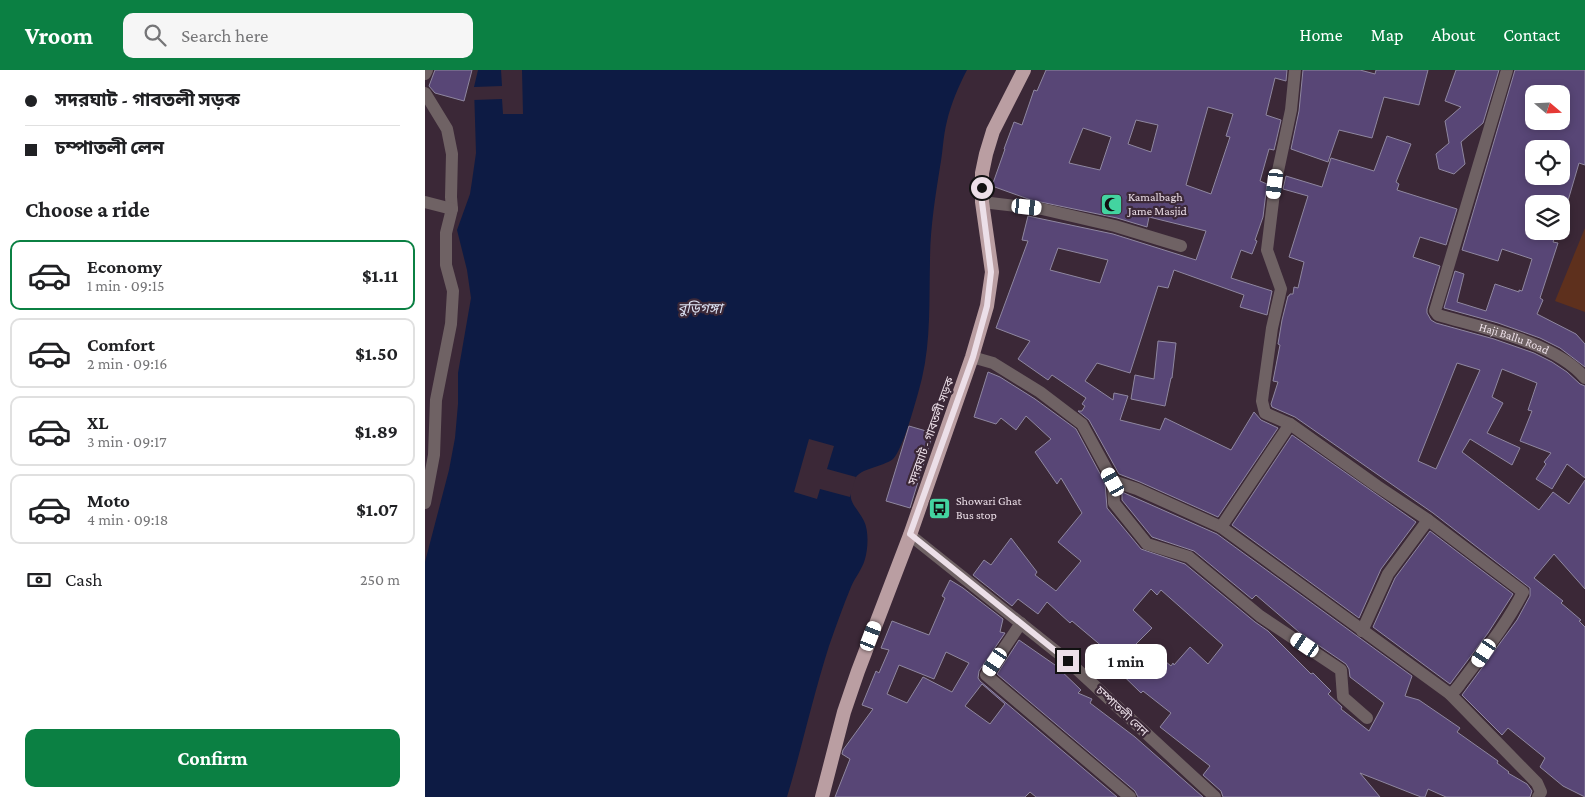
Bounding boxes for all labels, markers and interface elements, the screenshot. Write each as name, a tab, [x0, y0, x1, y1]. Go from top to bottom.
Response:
search box	[123, 13, 473, 58]
icon: search	[141, 21, 169, 49]
text: Vroom	[25, 22, 93, 49]
text: Search here	[181, 25, 268, 46]
text: Home	[1300, 25, 1343, 45]
text: Map	[1371, 25, 1403, 45]
text: About	[1431, 25, 1475, 45]
text: Contact	[1503, 25, 1560, 45]
north arrow	[1525, 85, 1570, 130]
map controls	[1525, 85, 1570, 240]
text: সদরঘাট - গাবতলী সড়ক	[55, 89, 240, 110]
text: চম্পাতলী লেন	[55, 137, 164, 158]
button: locate	[1525, 140, 1570, 185]
car	[1265, 168, 1284, 200]
route start	[971, 177, 993, 199]
place label: Kamalbagh Jame Masjid	[1127, 190, 1188, 218]
mosque icon: Kamalbagh Jame Masjid	[1100, 192, 1124, 216]
button: layers	[1525, 195, 1570, 240]
text: Choose a ride	[25, 197, 150, 222]
car	[1011, 198, 1042, 216]
icon: car	[27, 253, 72, 298]
text: Economy	[87, 256, 162, 277]
text: $1.11	[362, 265, 398, 286]
text: 1 min · 09:15	[87, 277, 164, 294]
water label: বুড়িগঙ্গা	[678, 300, 725, 317]
street label: Haji Ballu Road	[1477, 320, 1552, 358]
icon: car	[27, 331, 72, 376]
text: Comfort	[87, 334, 155, 355]
text: $1.50	[355, 343, 398, 364]
text: 2 min · 09:16	[87, 355, 167, 372]
street label: সদরঘাট - গাবতলী সড়ক	[904, 374, 957, 488]
icon: car	[27, 409, 72, 454]
text: XL	[87, 412, 109, 433]
text: $1.89	[355, 421, 398, 442]
text: 3 min · 09:17	[87, 433, 167, 450]
car	[1099, 465, 1126, 499]
icon: car	[27, 487, 72, 532]
text: Moto	[87, 490, 130, 511]
place label: Showari Ghat Bus stop	[956, 494, 1023, 522]
bus stop icon: Showari Ghat Bus stop	[928, 496, 952, 520]
text: $1.07	[356, 499, 398, 520]
text: 4 min · 09:18	[87, 511, 168, 528]
icon: cash	[25, 566, 53, 594]
text: Cash	[65, 569, 103, 590]
text: 250 m	[360, 571, 400, 588]
car	[858, 619, 883, 653]
car	[1288, 630, 1321, 660]
car	[1469, 636, 1498, 670]
callout: 1 min	[1085, 644, 1168, 678]
car	[980, 645, 1009, 679]
route end	[1057, 650, 1079, 672]
text: 1 min	[1108, 653, 1144, 670]
street label: চম্পাতলী লেন	[1092, 682, 1152, 739]
button: Confirm	[25, 729, 400, 787]

